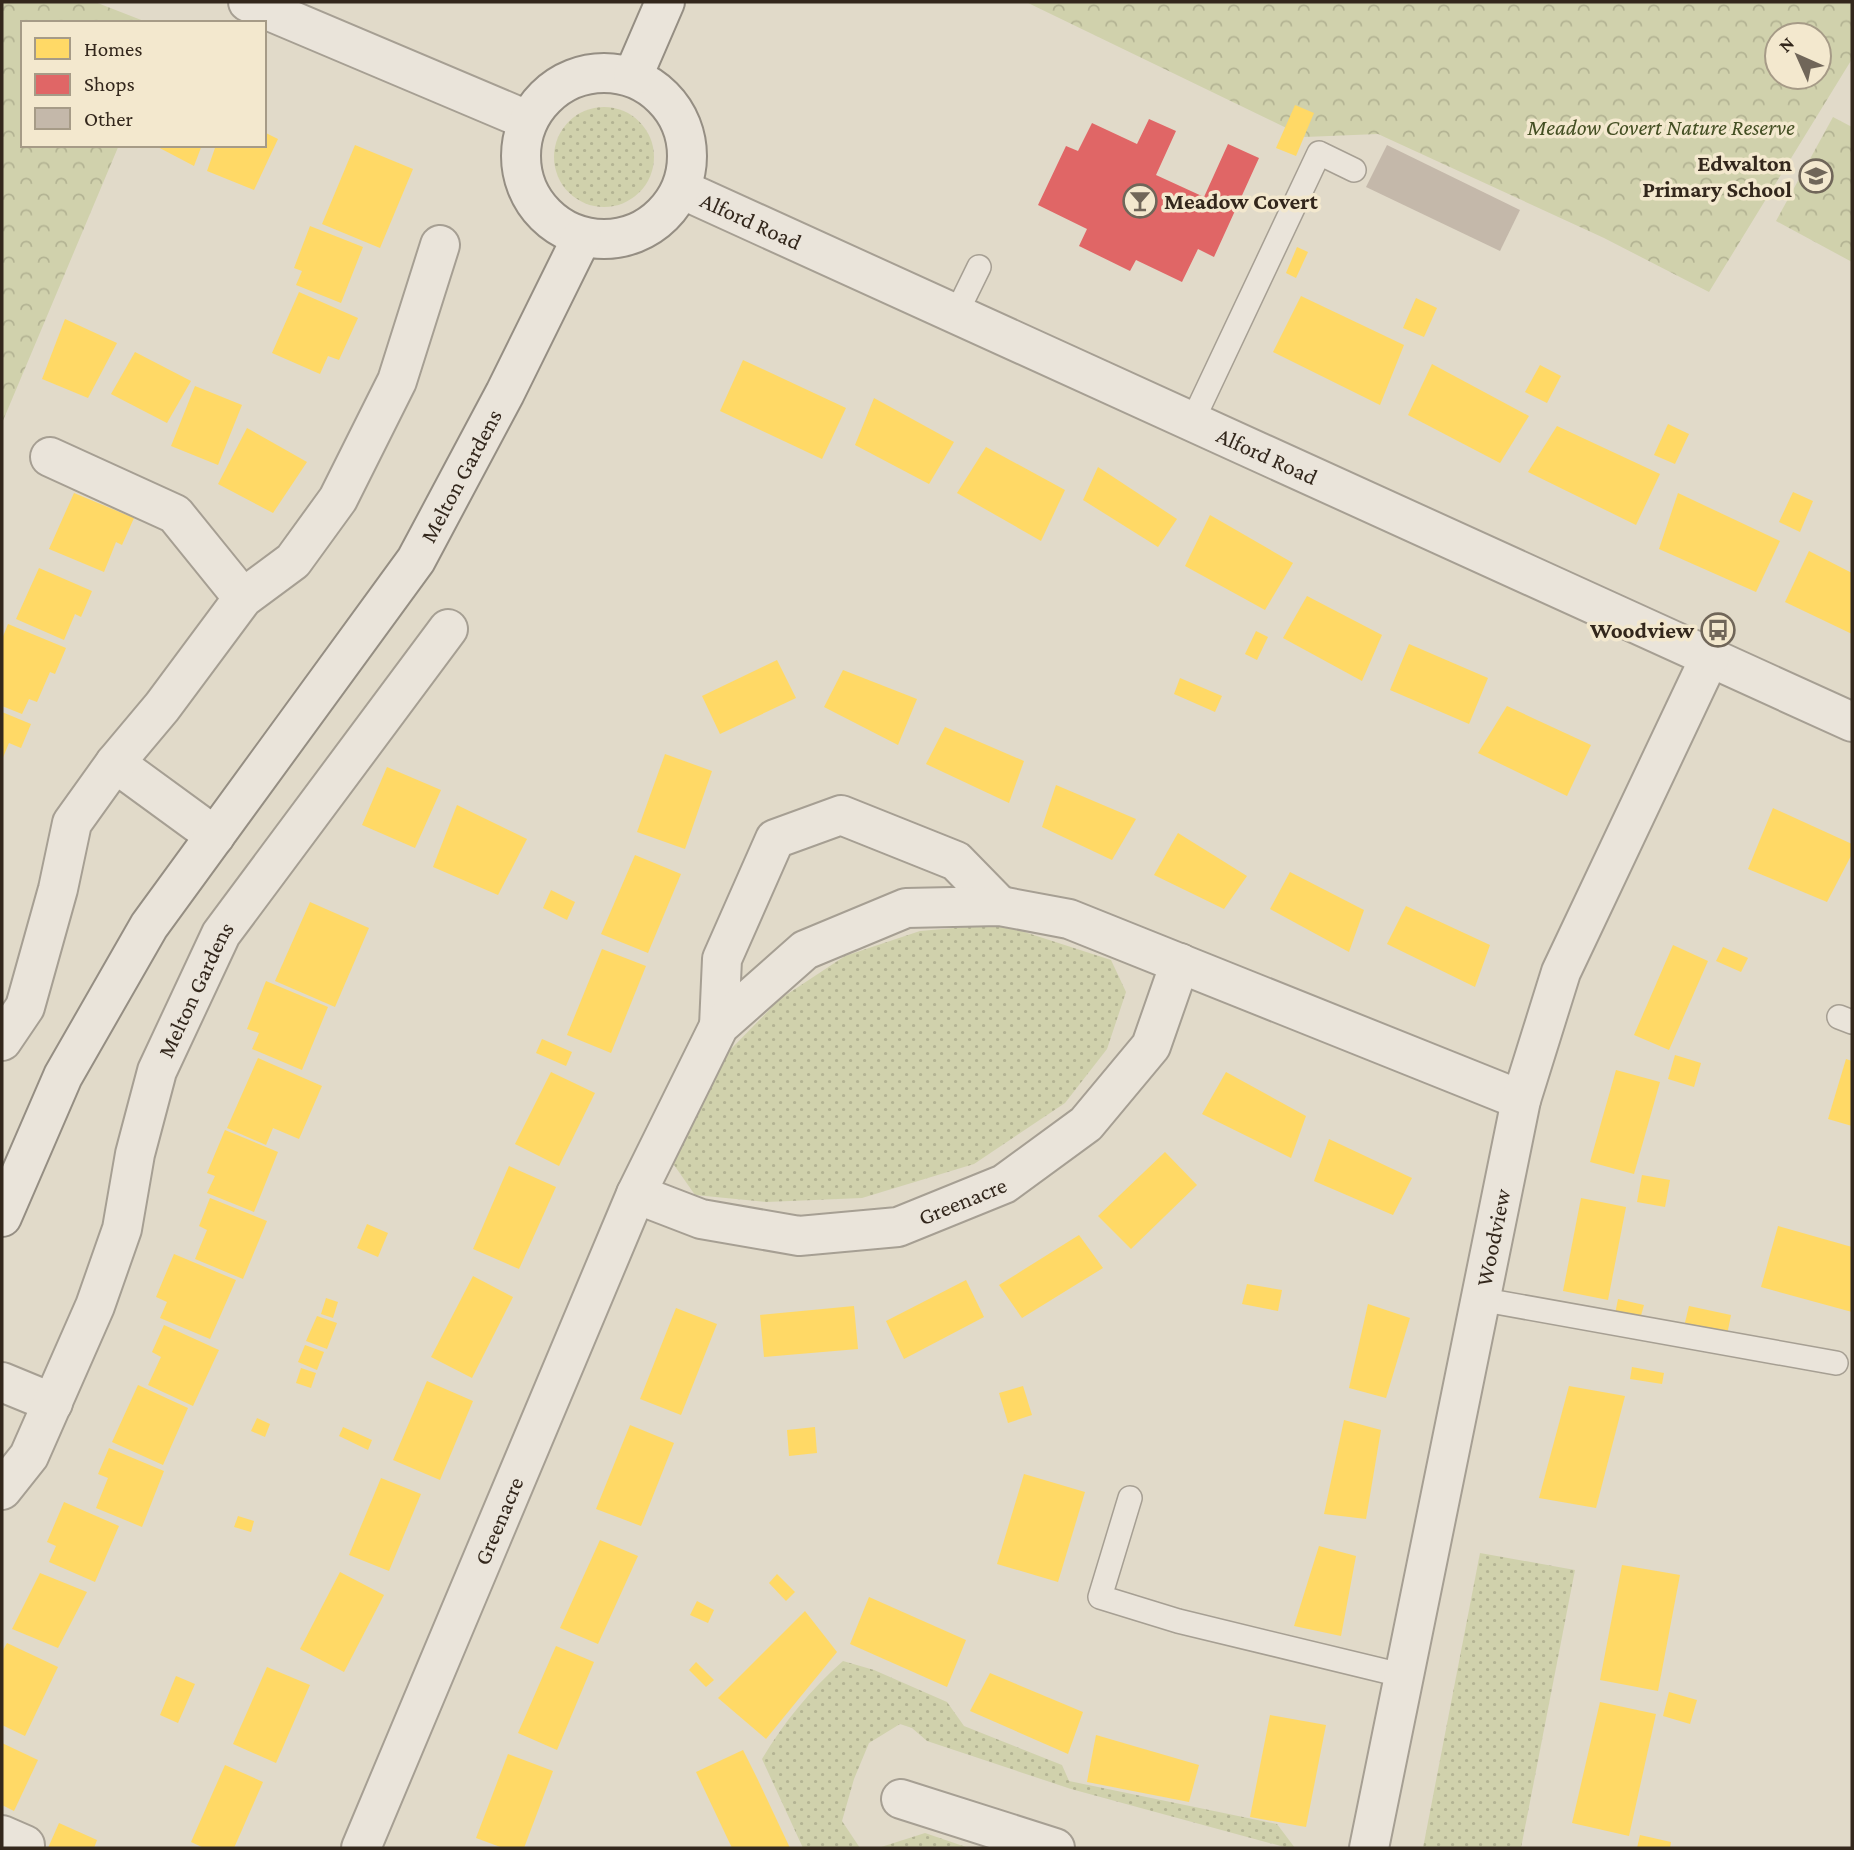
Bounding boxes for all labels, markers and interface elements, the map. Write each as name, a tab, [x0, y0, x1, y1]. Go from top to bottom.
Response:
legend	[21, 21, 266, 147]
north arrow	[1763, 21, 1833, 91]
text: N	[1774, 32, 1798, 56]
text: Homes	[84, 37, 143, 61]
text: Shops	[84, 72, 135, 96]
text: Other	[84, 107, 134, 131]
park label: Meadow Covert Nature Reserve	[1526, 114, 1795, 140]
place label: Edwalton Primary School	[1642, 150, 1792, 202]
school or university icon: Edwalton Primary School	[1797, 157, 1835, 195]
bar icon: Meadow Covert	[1121, 182, 1159, 220]
street label: Alford Road	[697, 187, 806, 255]
place label: Meadow Covert	[1164, 188, 1318, 214]
street label: Melton Gardens	[415, 405, 507, 547]
street label: Alford Road	[1213, 422, 1322, 490]
bus stop icon: Woodview	[1699, 611, 1737, 649]
place label: Woodview	[1589, 617, 1695, 643]
street label: Melton Gardens	[152, 916, 239, 1062]
street label: Greenacre	[914, 1171, 1010, 1230]
street label: Woodview	[1470, 1186, 1516, 1288]
street label: Greenacre	[469, 1473, 529, 1569]

